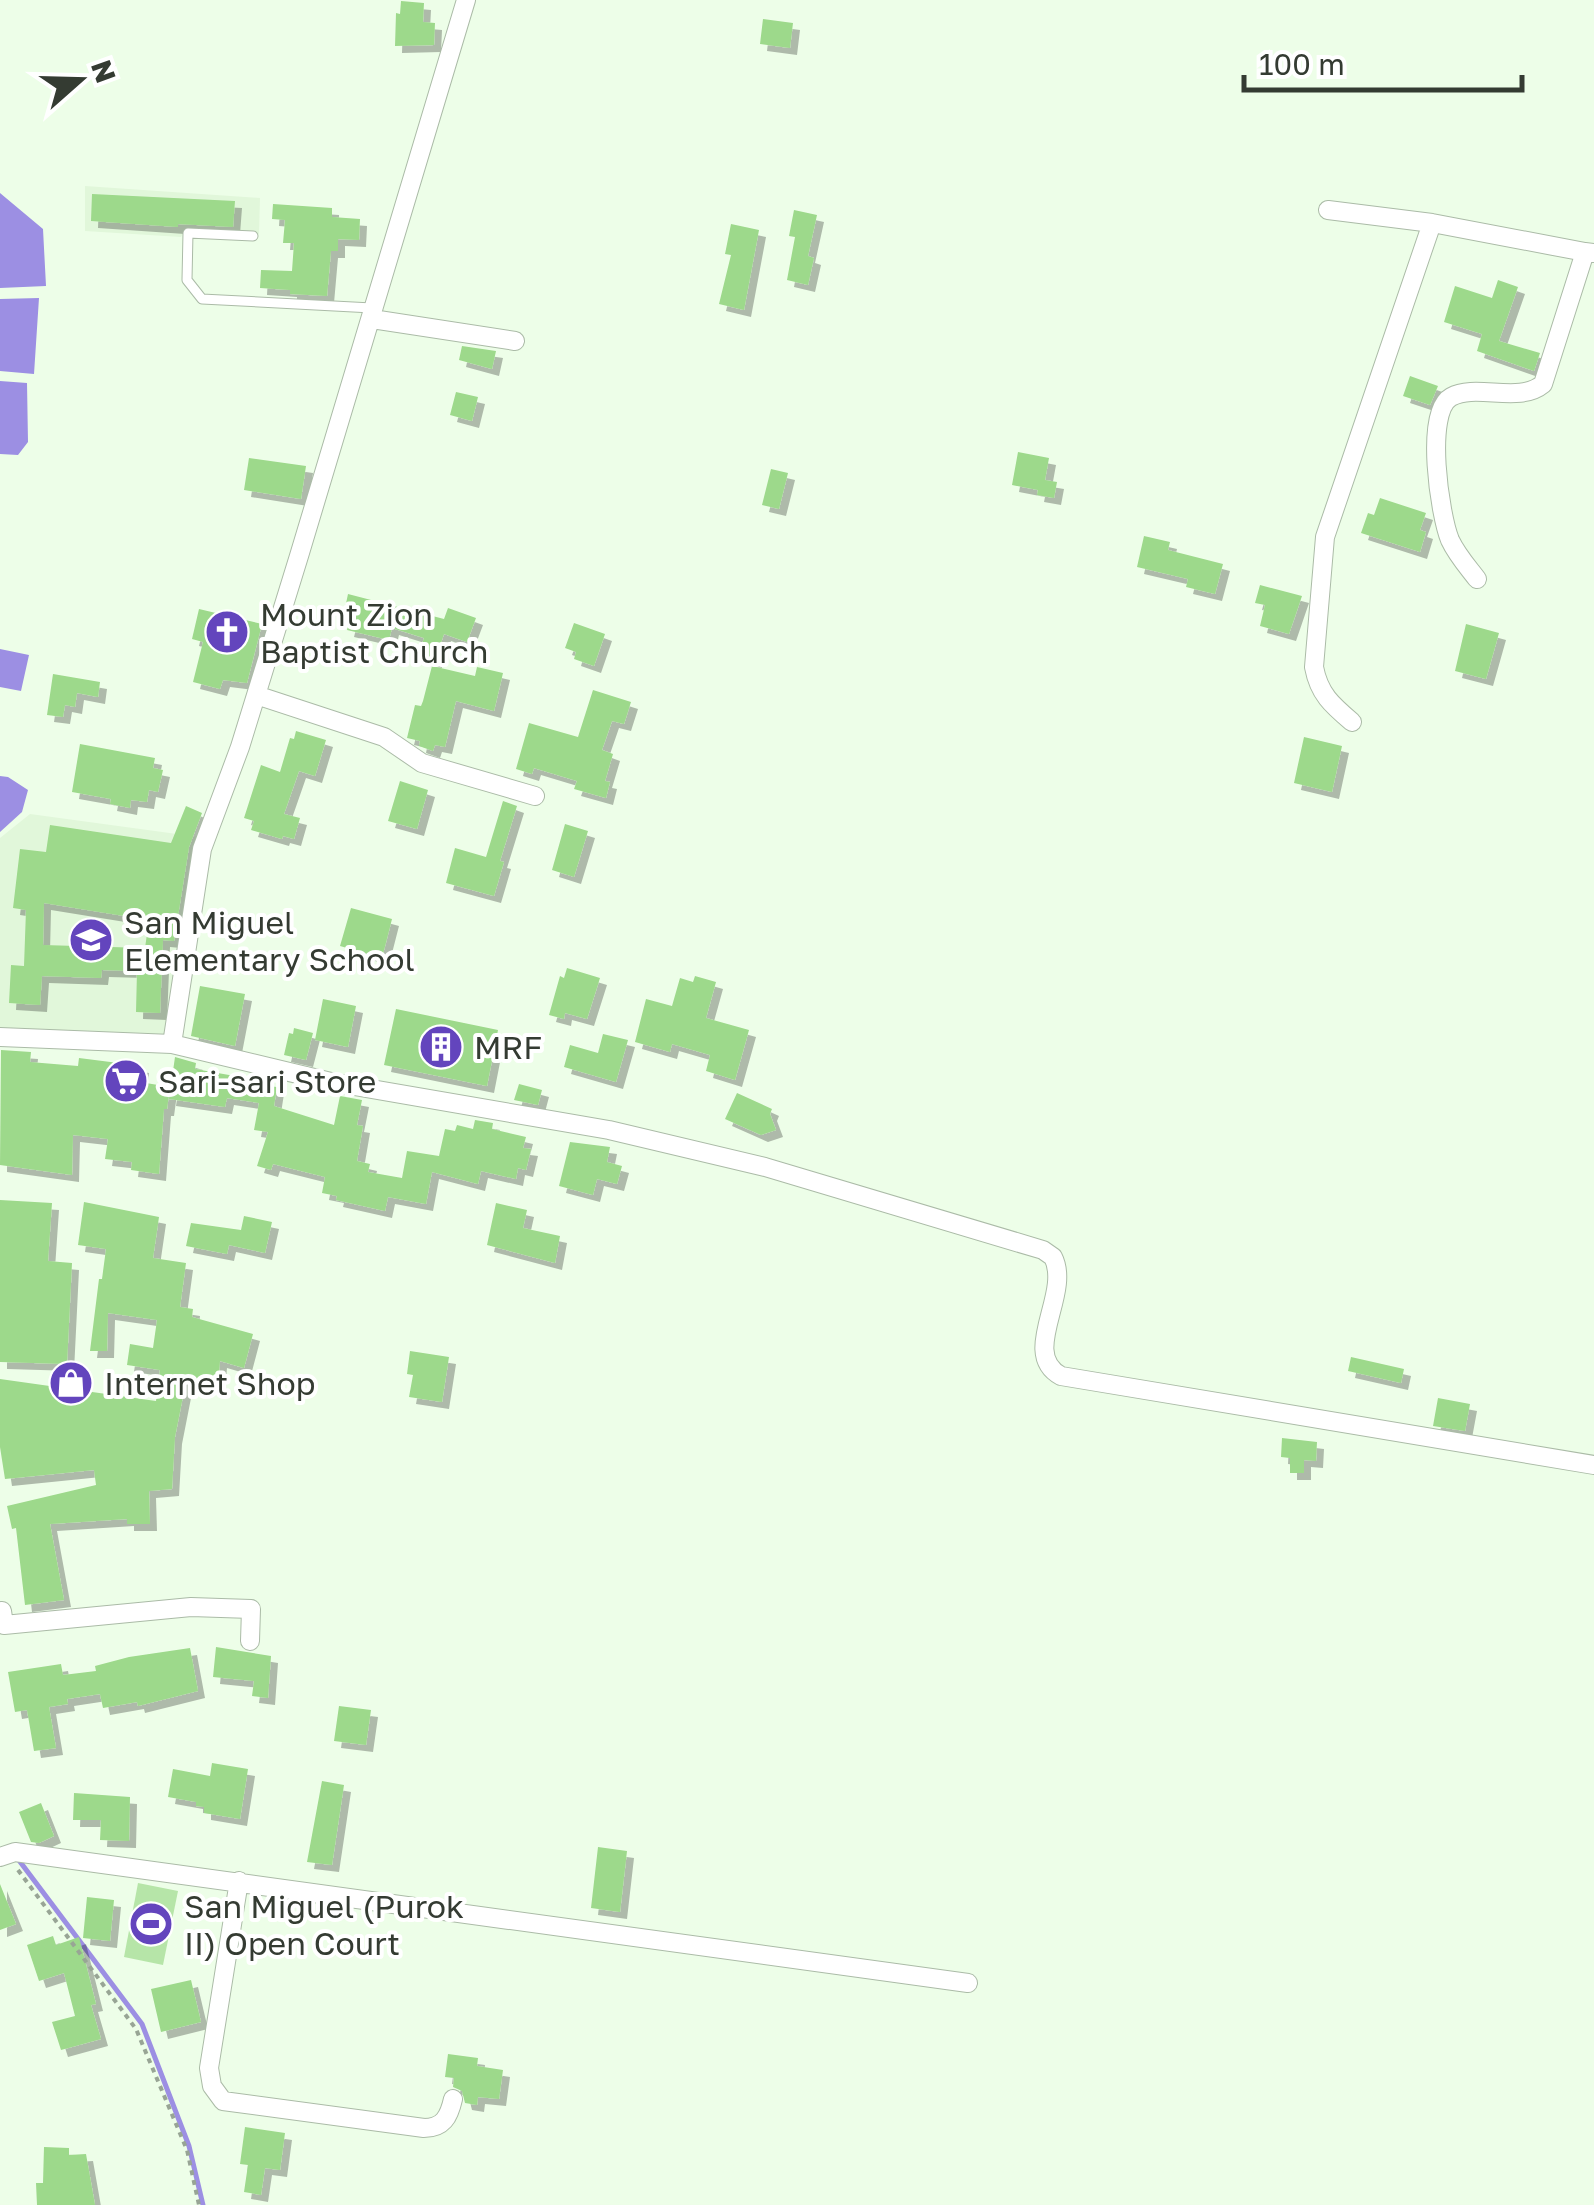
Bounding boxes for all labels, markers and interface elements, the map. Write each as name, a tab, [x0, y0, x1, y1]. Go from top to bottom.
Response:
north arrow	[30, 30, 130, 130]
scale bar	[1244, 30, 1522, 92]
text: 100 m	[1259, 46, 1345, 82]
text: N	[85, 56, 123, 87]
place label: Mount Zion Baptist Church	[260, 595, 488, 670]
church icon: Mount Zion Baptist Church	[204, 609, 250, 655]
place label: San Miguel Elementary School	[124, 903, 415, 978]
school or university icon: San Miguel Elementary School	[68, 917, 114, 963]
building icon: MRF	[418, 1024, 464, 1070]
place label: MRF	[474, 1028, 542, 1066]
supermarket icon: Sari-sari Store	[103, 1058, 149, 1104]
place label: Sari-sari Store	[158, 1062, 376, 1100]
shop icon: Internet Shop	[48, 1360, 94, 1406]
place label: Internet Shop	[104, 1364, 315, 1402]
place label: San Miguel (Purok II) Open Court	[184, 1887, 464, 1962]
sports icon: San Miguel (Purok II) Open Court	[128, 1901, 174, 1947]

